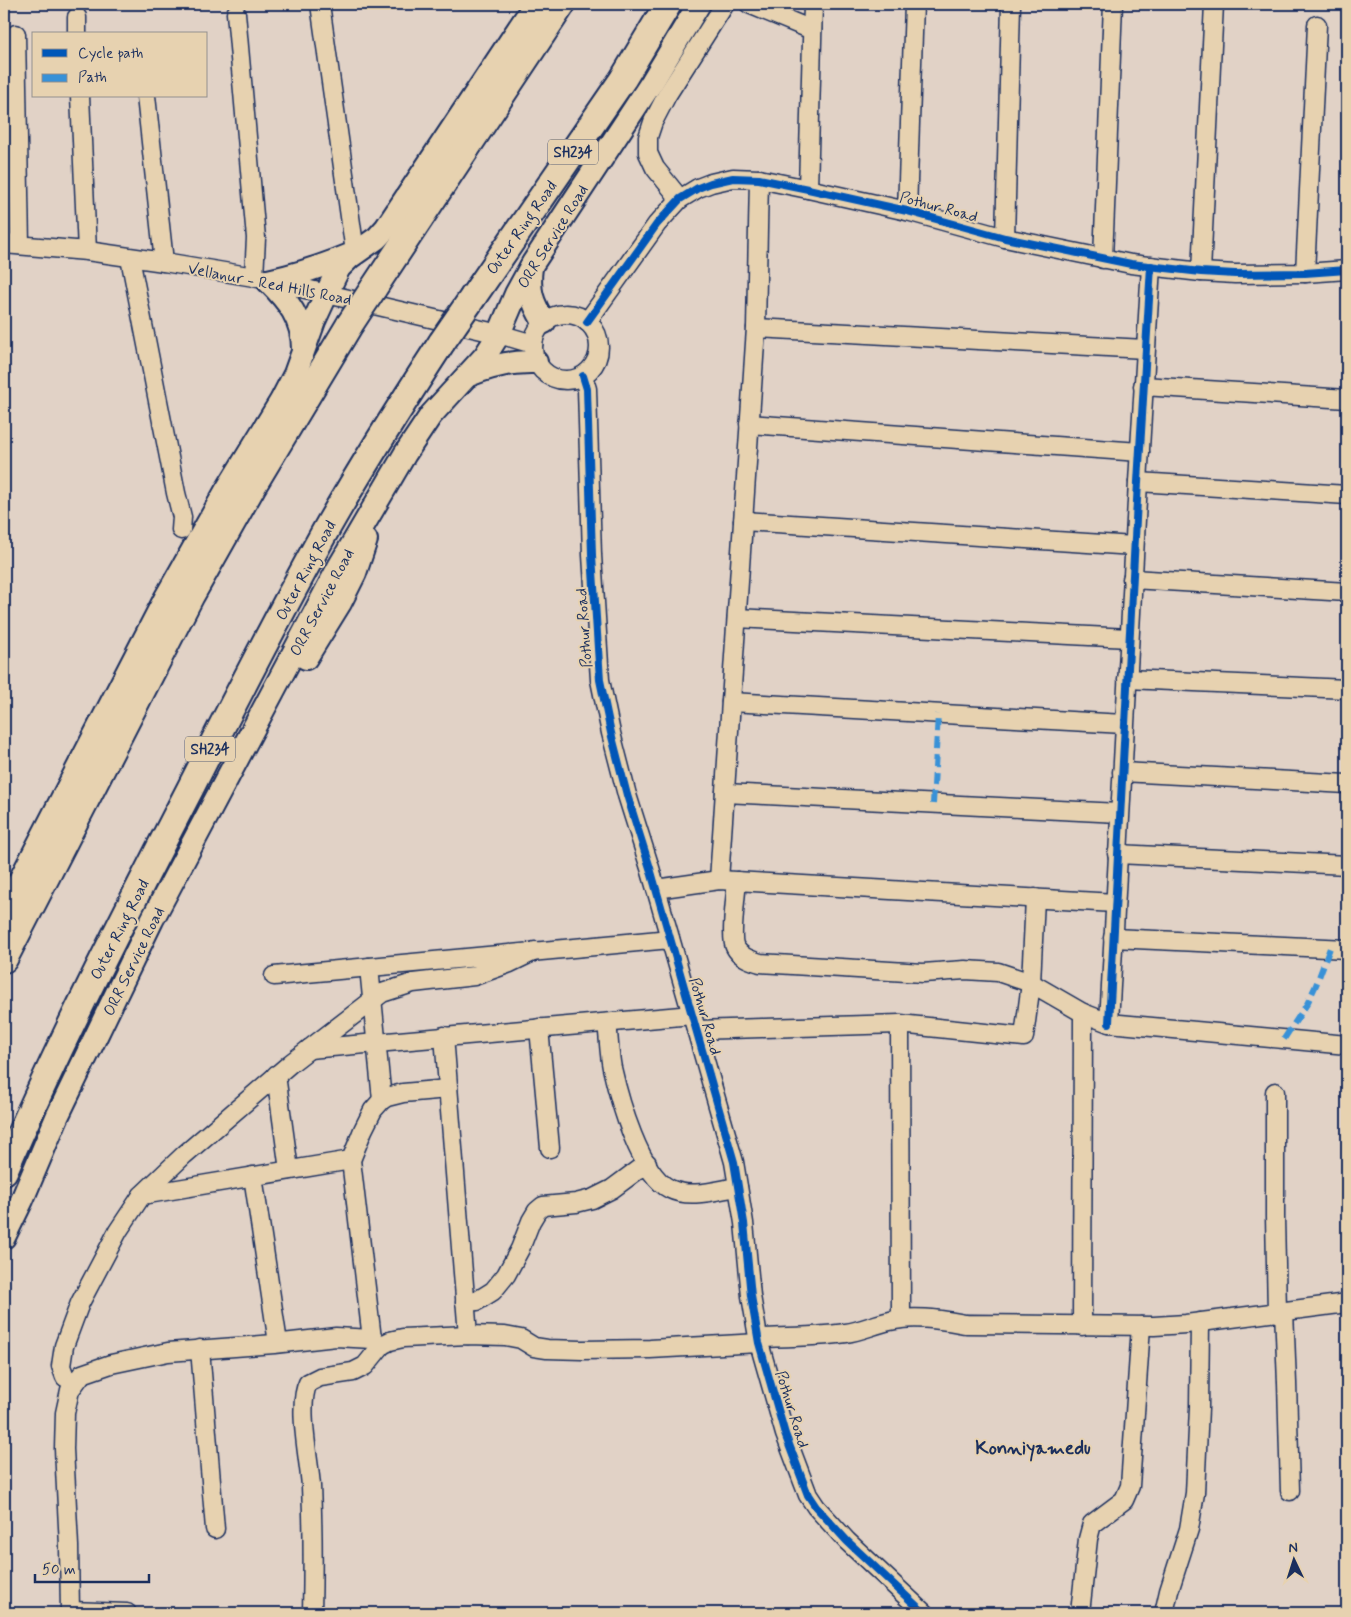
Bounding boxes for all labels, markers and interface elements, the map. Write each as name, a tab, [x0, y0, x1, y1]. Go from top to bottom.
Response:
legend	[32, 32, 208, 98]
text: Cycle path	[78, 44, 143, 64]
text: Path	[78, 68, 107, 88]
road number: SH234	[548, 140, 598, 164]
street label: Outer Ring Road	[482, 177, 563, 280]
street label: ORR Service Road	[513, 181, 594, 293]
street label: Pothur Road	[897, 187, 980, 228]
street label: Vellanur - Red Hills Road	[186, 258, 353, 311]
street label: Outer Ring Road	[271, 517, 342, 625]
street label: ORR Service Road	[285, 545, 359, 660]
street label: Pothur Road	[571, 587, 598, 669]
road number: SH234	[185, 736, 235, 762]
street label: Outer Ring Road	[86, 876, 156, 984]
street label: ORR Service Road	[99, 904, 170, 1020]
street label: Pothur Road	[683, 975, 726, 1058]
street label: Pothur Road	[770, 1368, 813, 1451]
district label: Konniyamedu	[975, 1436, 1091, 1462]
north arrow	[1268, 1534, 1318, 1584]
text: N	[1288, 1539, 1298, 1557]
scale bar	[35, 1552, 149, 1584]
text: 50 m	[42, 1560, 76, 1580]

